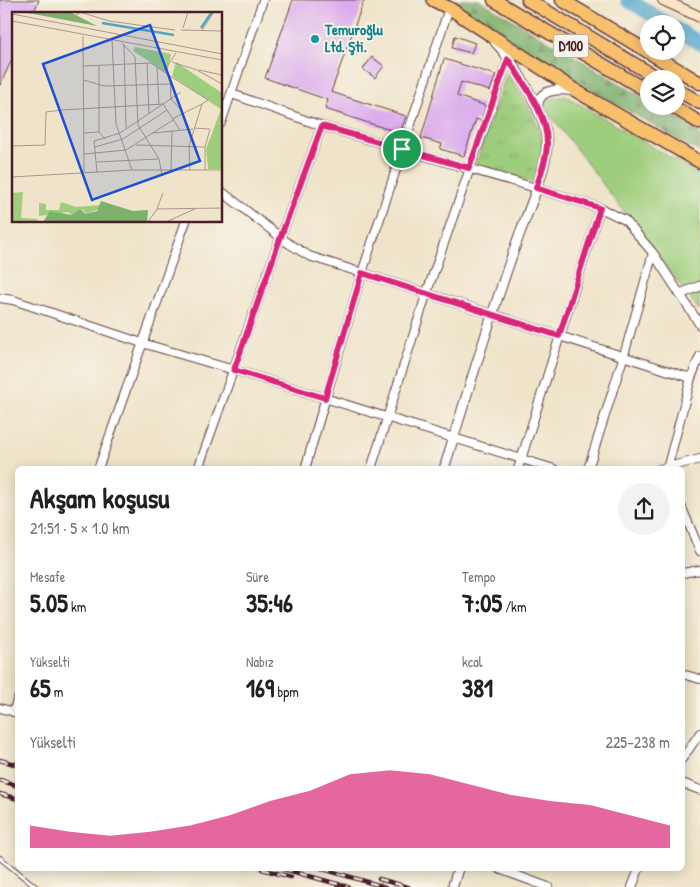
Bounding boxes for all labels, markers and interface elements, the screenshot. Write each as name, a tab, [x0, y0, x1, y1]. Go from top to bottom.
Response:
inset map	[12, 12, 222, 222]
map controls	[640, 15, 685, 115]
button: locate	[640, 15, 685, 60]
place label: Temuroğlu Ltd. Şti.	[324, 19, 384, 57]
marker: Temuroğlu Ltd. Şti.	[309, 33, 321, 45]
road number: D100	[554, 34, 588, 58]
button: layers	[640, 70, 685, 115]
pin	[381, 128, 423, 170]
icon: arrive	[388, 135, 416, 163]
text: Akşam koşusu	[30, 479, 169, 517]
button: share	[618, 483, 670, 535]
text: 21:51 · 5 × 1.0 km	[30, 517, 130, 539]
text: Mesafe	[30, 567, 65, 586]
text: Süre	[246, 567, 269, 586]
text: Tempo	[462, 567, 495, 586]
text: 5.05	[30, 586, 68, 620]
text: 35:46	[246, 586, 293, 620]
text: 7:05	[462, 586, 502, 620]
text: km	[68, 597, 86, 616]
text: /km	[502, 597, 526, 616]
text: Yükselti	[30, 652, 70, 671]
text: Nabız	[246, 652, 274, 671]
text: kcal	[462, 652, 482, 671]
text: 65	[30, 671, 51, 705]
text: 169	[246, 671, 274, 705]
text: 381	[462, 671, 493, 705]
text: m	[51, 682, 63, 701]
text: bpm	[274, 682, 299, 701]
text: Yükselti	[30, 731, 76, 753]
text: 225–238 m	[605, 731, 670, 753]

